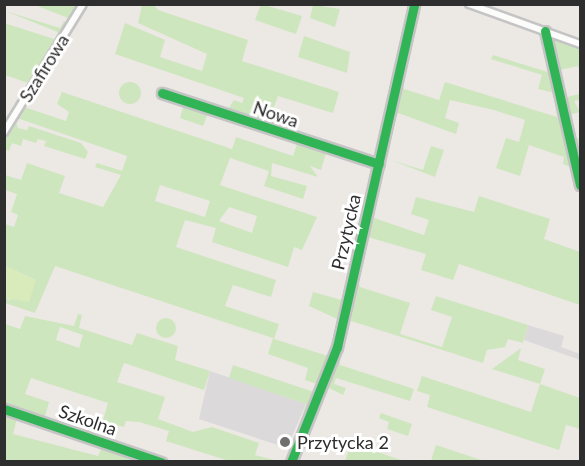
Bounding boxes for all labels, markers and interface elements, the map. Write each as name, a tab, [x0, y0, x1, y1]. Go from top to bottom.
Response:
street label: Szafirowa	[15, 30, 73, 106]
street label: Nowa	[250, 96, 302, 132]
street label: Przytycka	[327, 192, 365, 272]
street label: Szkolna	[56, 400, 120, 440]
place label: Przytycka 2	[297, 431, 389, 453]
marker: Przytycka 2	[278, 435, 292, 449]

